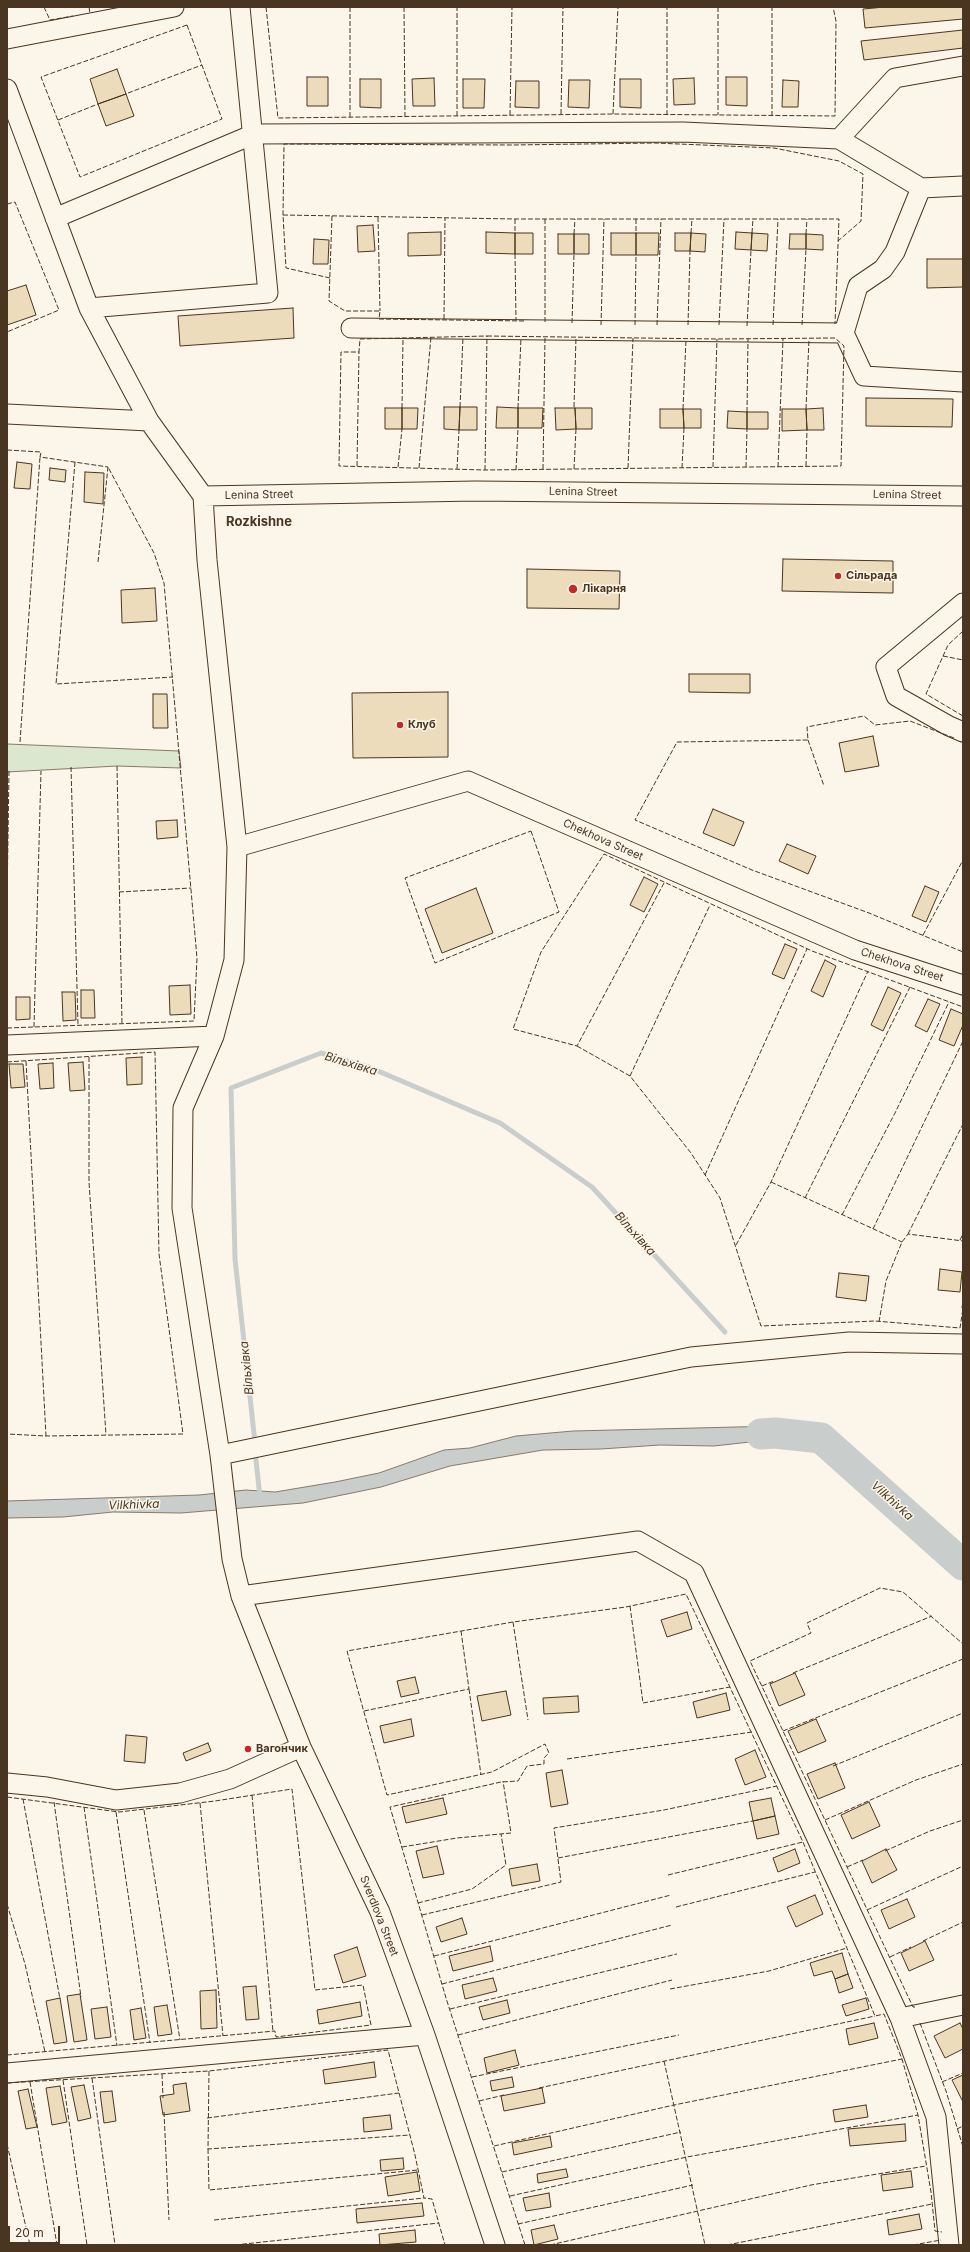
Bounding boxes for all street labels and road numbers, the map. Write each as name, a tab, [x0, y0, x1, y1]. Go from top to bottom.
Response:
street label: Lenina Street	[549, 485, 617, 499]
street label: Lenina Street	[225, 488, 293, 502]
street label: Lenina Street	[873, 488, 941, 502]
street label: Chekhova Street	[561, 816, 645, 864]
street label: Chekhova Street	[859, 945, 945, 985]
street label: Sverdlova Street	[357, 1874, 401, 1958]

